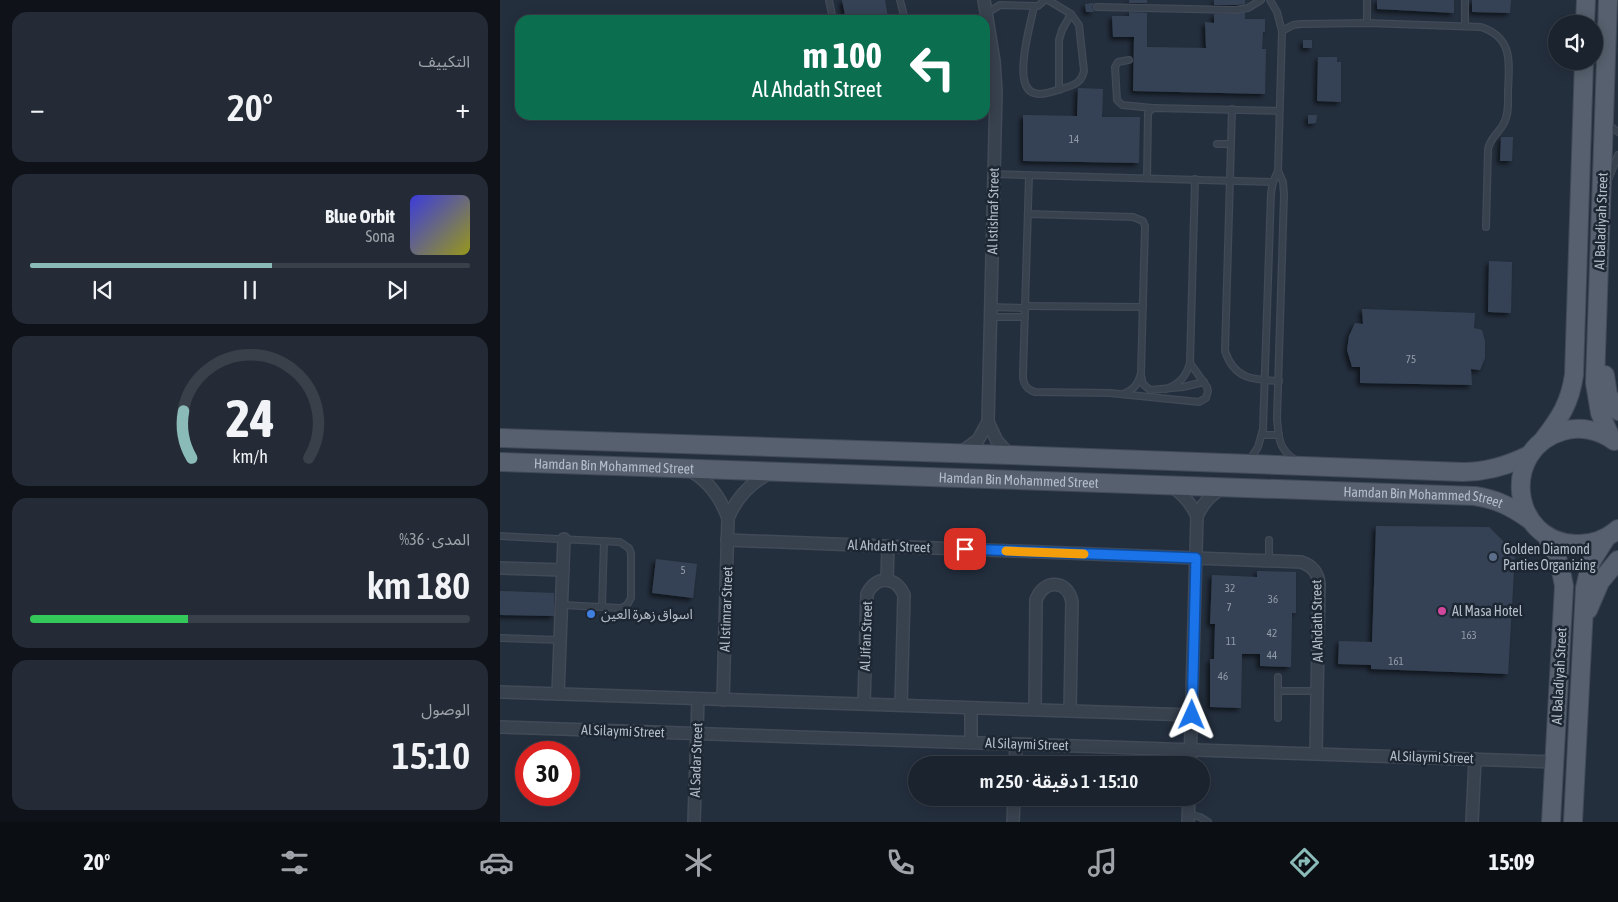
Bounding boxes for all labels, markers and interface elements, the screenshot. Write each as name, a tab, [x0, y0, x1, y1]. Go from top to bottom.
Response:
map controls	[1548, 15, 1603, 70]
button: sound	[1548, 15, 1603, 70]
text: 100 m	[803, 35, 882, 75]
icon: left	[900, 35, 965, 100]
text: التكييف	[418, 52, 470, 70]
text: Al Ahdath Street	[752, 76, 882, 102]
text: 20°	[227, 86, 273, 129]
text: −	[30, 92, 45, 124]
text: +	[455, 92, 470, 124]
house number: 14	[1069, 133, 1079, 145]
street label: Al Istishraf Street	[984, 167, 1002, 255]
street label: Al Baladiyah Street	[1591, 172, 1611, 270]
text: Blue Orbit	[325, 205, 395, 227]
text: Sona	[366, 227, 395, 245]
icon: previous	[89, 276, 117, 304]
icon: pause	[236, 276, 264, 304]
icon: next	[383, 276, 411, 304]
house number: 75	[1406, 353, 1416, 365]
text: 24	[226, 388, 274, 448]
text: km/h	[232, 446, 268, 467]
street label: Hamdan Bin Mohammed Street	[534, 455, 694, 477]
street label: Hamdan Bin Mohammed Street	[938, 469, 1099, 491]
street label: Hamdan Bin Mohammed Street	[1343, 483, 1506, 511]
pin	[944, 528, 986, 570]
text: المدى · 36%	[399, 530, 470, 548]
icon: arrive	[951, 535, 979, 563]
street label: Al Ahdath Street	[847, 537, 931, 555]
place label: Golden Diamond Parties Organizing	[1503, 541, 1596, 573]
marker: Golden Diamond Parties Organizing	[1487, 551, 1499, 563]
text: 180 km	[367, 564, 470, 607]
house number: 5	[680, 564, 686, 576]
street label: Al Istimrar Street	[717, 566, 735, 652]
street label: Al Ahdath Street	[1308, 579, 1326, 663]
house number: 32	[1225, 582, 1235, 594]
house number: 36	[1268, 593, 1278, 605]
street label: Al Jifan Street	[857, 601, 875, 671]
house number: 7	[1226, 601, 1232, 613]
place label: Al Masa Hotel	[1452, 603, 1523, 619]
marker: Al Masa Hotel	[1436, 605, 1448, 617]
place label: اسواق زهرة العين	[601, 606, 693, 623]
marker: اسواق زهرة العين	[585, 608, 597, 620]
house number: 42	[1267, 627, 1277, 639]
street label: Al Baladiyah Street	[1548, 627, 1570, 725]
house number: 163	[1461, 629, 1477, 641]
house number: 11	[1226, 635, 1236, 647]
house number: 44	[1267, 649, 1277, 661]
house number: 161	[1388, 655, 1404, 667]
house number: 46	[1218, 670, 1228, 682]
position arrow	[1165, 688, 1217, 740]
text: الوصول	[421, 700, 470, 718]
street label: Al Silaymi Street	[581, 722, 665, 740]
street label: Al Sadar Street	[687, 722, 705, 798]
text: 15:10	[392, 734, 470, 777]
street label: Al Silaymi Street	[985, 735, 1069, 753]
speed limit sign: 30	[515, 741, 580, 806]
street label: Al Silaymi Street	[1390, 748, 1474, 766]
text: 15:10 · 1 دقيقة · 250 m	[980, 770, 1138, 792]
icon: filters	[277, 845, 312, 880]
icon: car	[479, 845, 514, 880]
icon: climate	[681, 845, 716, 880]
icon: phone	[883, 845, 918, 880]
icon: music	[1085, 845, 1120, 880]
icon: directions	[1287, 845, 1322, 880]
text: 20°	[83, 849, 110, 875]
text: 15:09	[1489, 849, 1535, 875]

